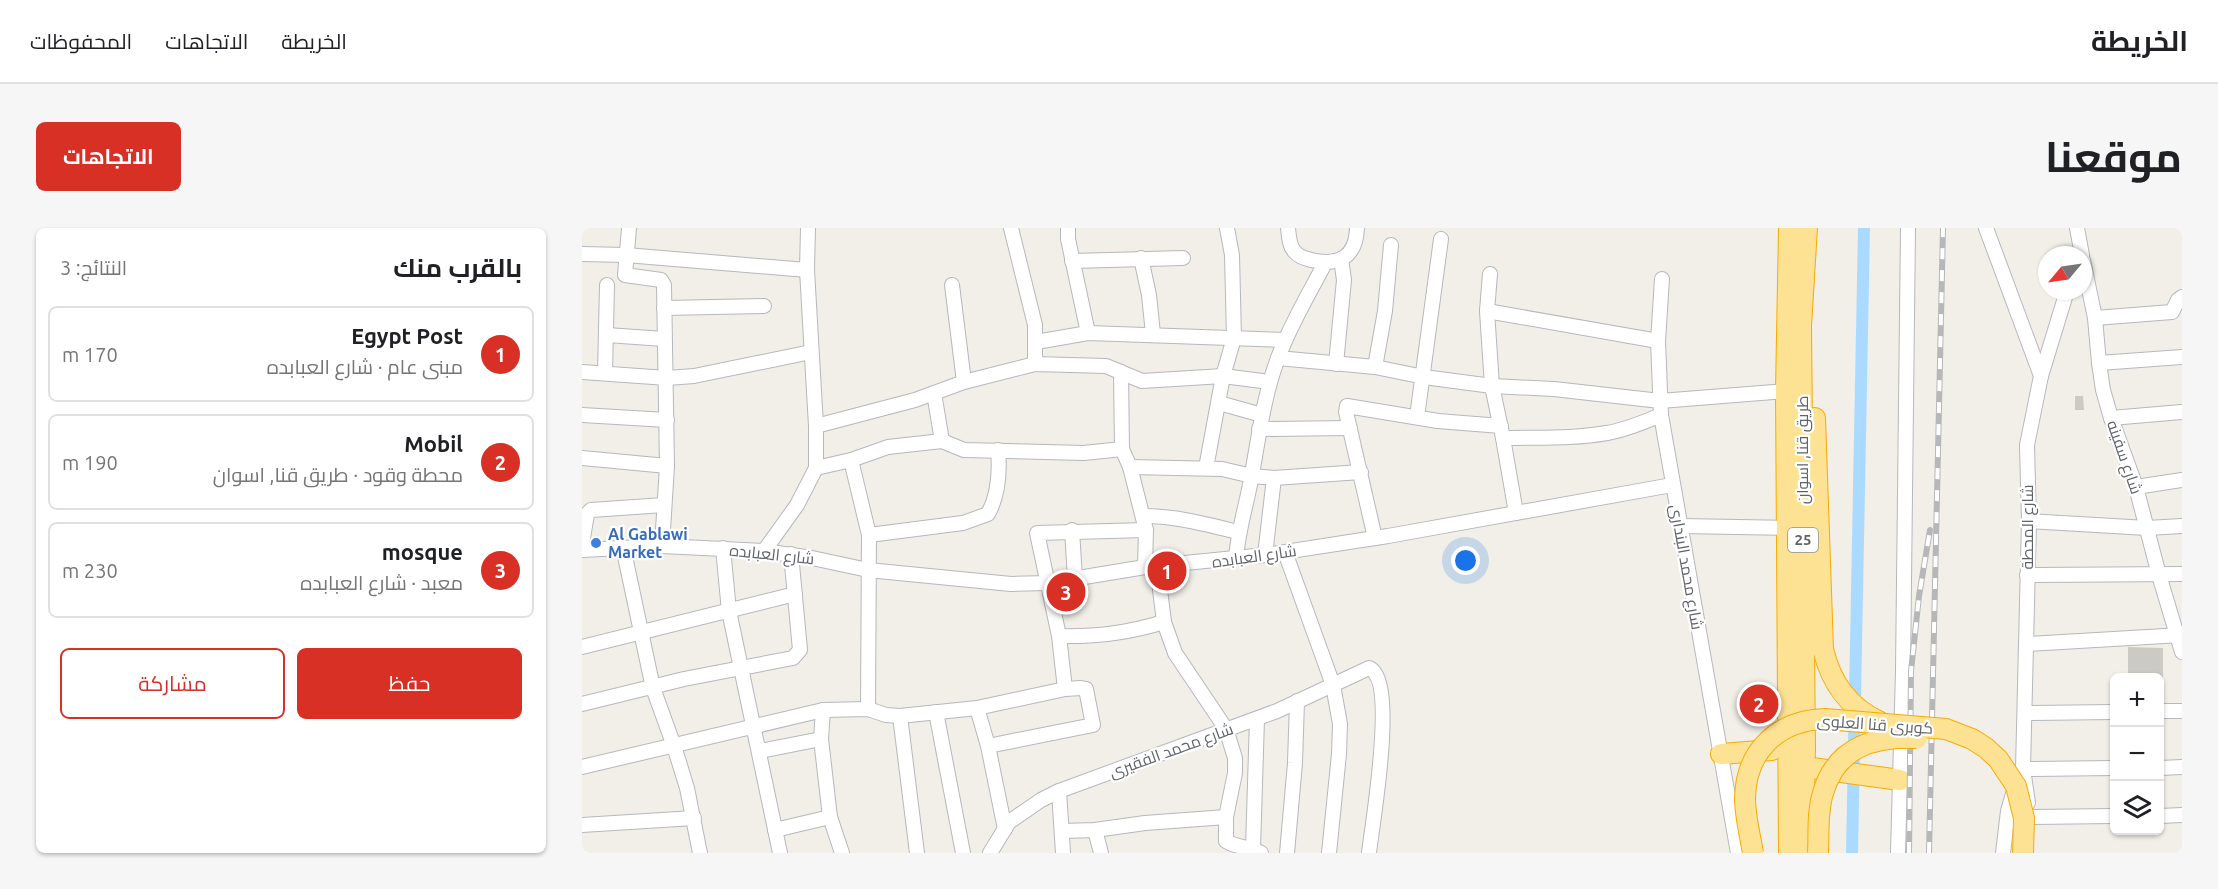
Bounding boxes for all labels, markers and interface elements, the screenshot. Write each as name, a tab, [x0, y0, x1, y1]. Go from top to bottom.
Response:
text: الخريطة	[2091, 25, 2188, 56]
text: المحفوظات	[30, 29, 132, 53]
text: الاتجاهات	[165, 29, 248, 53]
text: الخريطة	[281, 29, 347, 53]
button: الاتجاهات	[36, 122, 181, 191]
text: موقعنا	[2045, 133, 2182, 180]
north arrow	[2038, 246, 2092, 300]
text: بالقرب منك	[393, 253, 522, 282]
text: النتائج: 3	[60, 256, 127, 279]
text: Egypt Post	[351, 323, 463, 348]
text: 170 m	[62, 343, 118, 366]
text: 1	[495, 343, 506, 366]
text: مبنى عام · شارع العبابده	[267, 355, 463, 378]
street label: طريق قنا, اسوان	[1793, 396, 1813, 504]
street label: شارع سفينه	[2101, 418, 2146, 497]
text: Mobil	[404, 431, 463, 456]
text: 190 m	[62, 451, 118, 474]
text: 2	[495, 451, 506, 474]
text: محطة وقود · طريق قنا, اسوان	[213, 463, 463, 486]
street label: شارع المحطة	[2018, 484, 2039, 570]
street label: شارع محمد البندارى	[1664, 503, 1707, 632]
place label: Al Gablawi Market	[608, 525, 688, 561]
road number: 25	[1788, 528, 1818, 552]
marker: Al Gablawi Market	[589, 536, 603, 550]
text: mosque	[382, 539, 463, 564]
street label: شارع العبابده	[728, 541, 815, 570]
street label: شارع العبابده	[1211, 541, 1298, 574]
your location	[1451, 546, 1480, 575]
pin: 1	[1148, 548, 1186, 594]
text: 230 m	[62, 559, 118, 582]
text: 3	[495, 559, 506, 582]
pin: 3	[1046, 570, 1086, 614]
text: معبد · شارع العبابده	[300, 571, 463, 594]
button: مشاركة	[60, 648, 285, 719]
button: حفظ	[297, 648, 522, 719]
map controls	[2110, 673, 2164, 835]
button: +	[2110, 673, 2164, 727]
pin: 2	[1740, 682, 1778, 726]
street label: كوبرى قنا العلوى	[1816, 711, 1934, 739]
street label: شارع محمد الفقيرى	[1107, 719, 1236, 784]
button: −	[2110, 727, 2164, 781]
button: layers	[2110, 781, 2164, 835]

